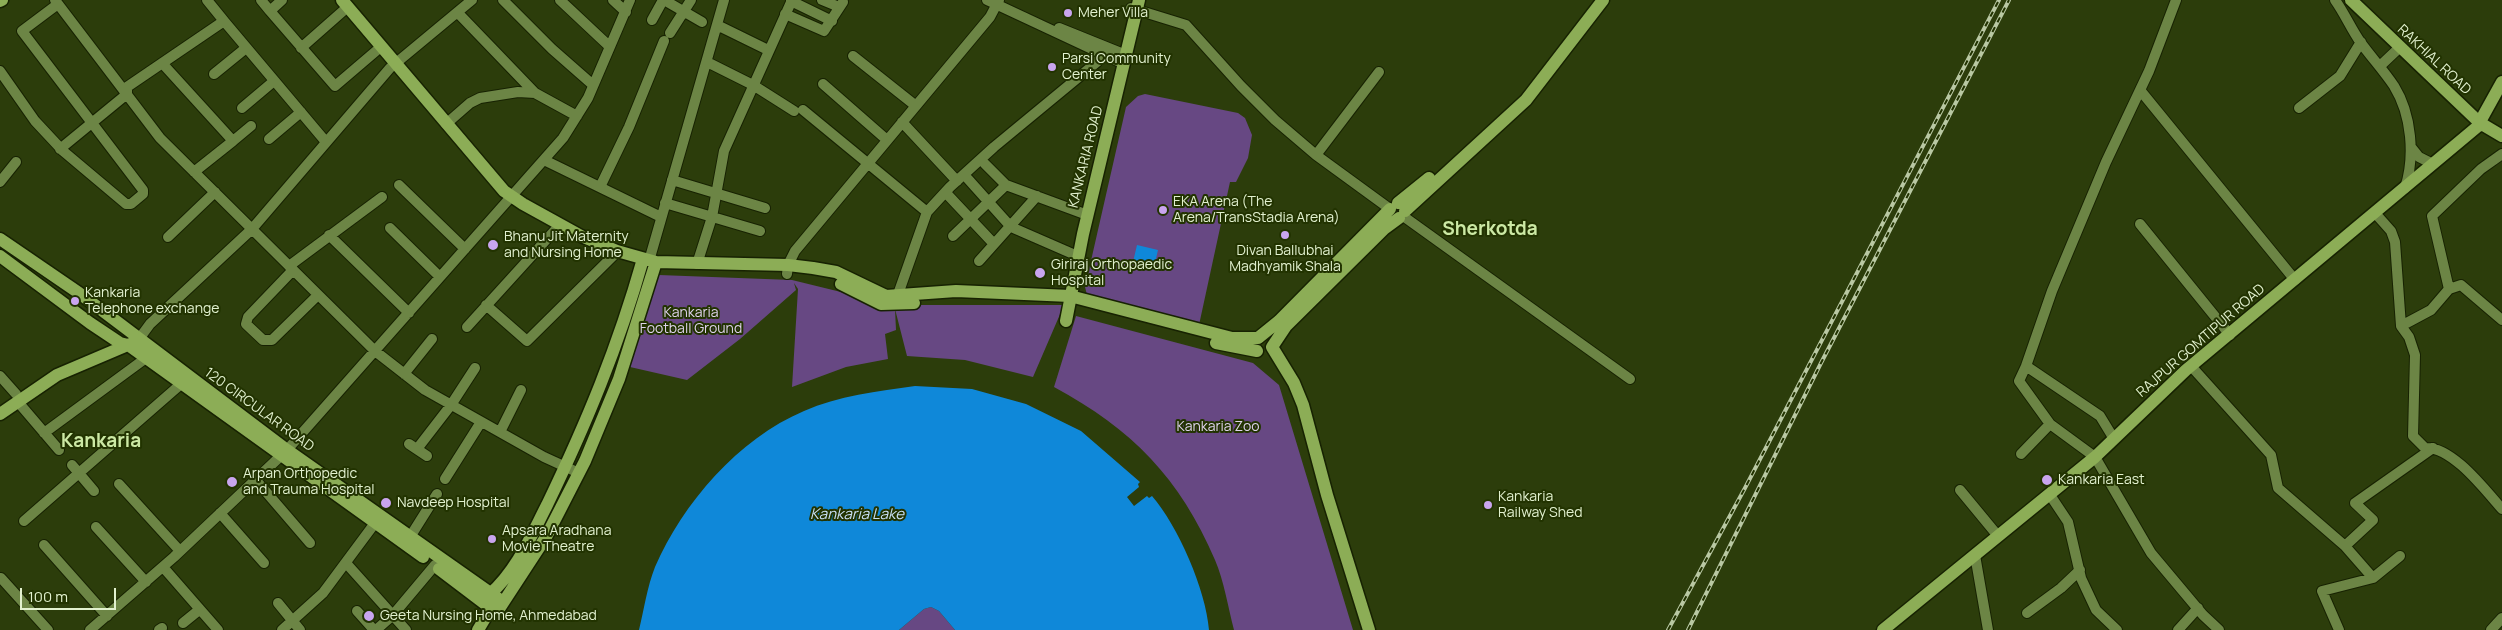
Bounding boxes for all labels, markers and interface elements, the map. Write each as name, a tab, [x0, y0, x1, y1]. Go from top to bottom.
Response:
place label: Meher Villa	[1078, 5, 1148, 21]
marker: Meher Villa	[1062, 7, 1074, 19]
street label: RAKHIAL ROAD	[2394, 22, 2474, 98]
place label: Parsi Community Center	[1062, 51, 1171, 84]
marker: Parsi Community Center	[1046, 61, 1058, 73]
street label: KANKARIA ROAD	[1065, 104, 1107, 210]
place label: EKA Arena (The Arena/TransStadia Arena)	[1173, 194, 1340, 226]
marker: EKA Arena (The Arena/TransStadia Arena)	[1157, 204, 1169, 216]
district label: Sherkotda	[1442, 219, 1538, 241]
place label: Bhanu Jit Maternity and Nursing Home	[504, 229, 629, 262]
marker: Divan Ballubhai Madhyamik Shala	[1279, 229, 1291, 241]
marker: Bhanu Jit Maternity and Nursing Home	[486, 238, 500, 252]
place label: Divan Ballubhai Madhyamik Shala	[1229, 243, 1341, 276]
place label: Giriraj Orthopaedic Hospital	[1051, 257, 1172, 290]
marker: Giriraj Orthopaedic Hospital	[1033, 266, 1047, 280]
street label: RAJPUR GOMTIPUR ROAD	[2133, 281, 2269, 401]
place label: Kankaria Telephone exchange	[85, 285, 219, 318]
marker: Kankaria Telephone exchange	[69, 295, 81, 307]
park label: Kankaria Football Ground	[640, 305, 742, 338]
street label: 120 CIRCULAR ROAD	[201, 365, 317, 455]
park label: Kankaria Zoo	[1176, 419, 1260, 435]
district label: Kankaria	[61, 431, 141, 453]
place label: Arpan Orthopedic and Trauma Hospital	[243, 466, 374, 498]
place label: Kankaria East	[2058, 472, 2145, 488]
marker: Kankaria East	[2040, 473, 2054, 487]
marker: Arpan Orthopedic and Trauma Hospital	[225, 475, 239, 489]
place label: Kankaria Railway Shed	[1498, 489, 1582, 522]
place label: Navdeep Hospital	[397, 495, 510, 511]
marker: Navdeep Hospital	[379, 496, 393, 510]
marker: Kankaria Railway Shed	[1482, 499, 1494, 511]
water label: Kankaria Lake	[810, 506, 904, 524]
place label: Apsara Aradhana Movie Theatre	[502, 523, 611, 556]
marker: Apsara Aradhana Movie Theatre	[486, 533, 498, 545]
scale bar	[22, 578, 119, 610]
text: 100 m	[28, 586, 68, 607]
place label: Geeta Nursing Home, Ahmedabad	[380, 608, 597, 624]
marker: Geeta Nursing Home, Ahmedabad	[362, 609, 376, 623]

